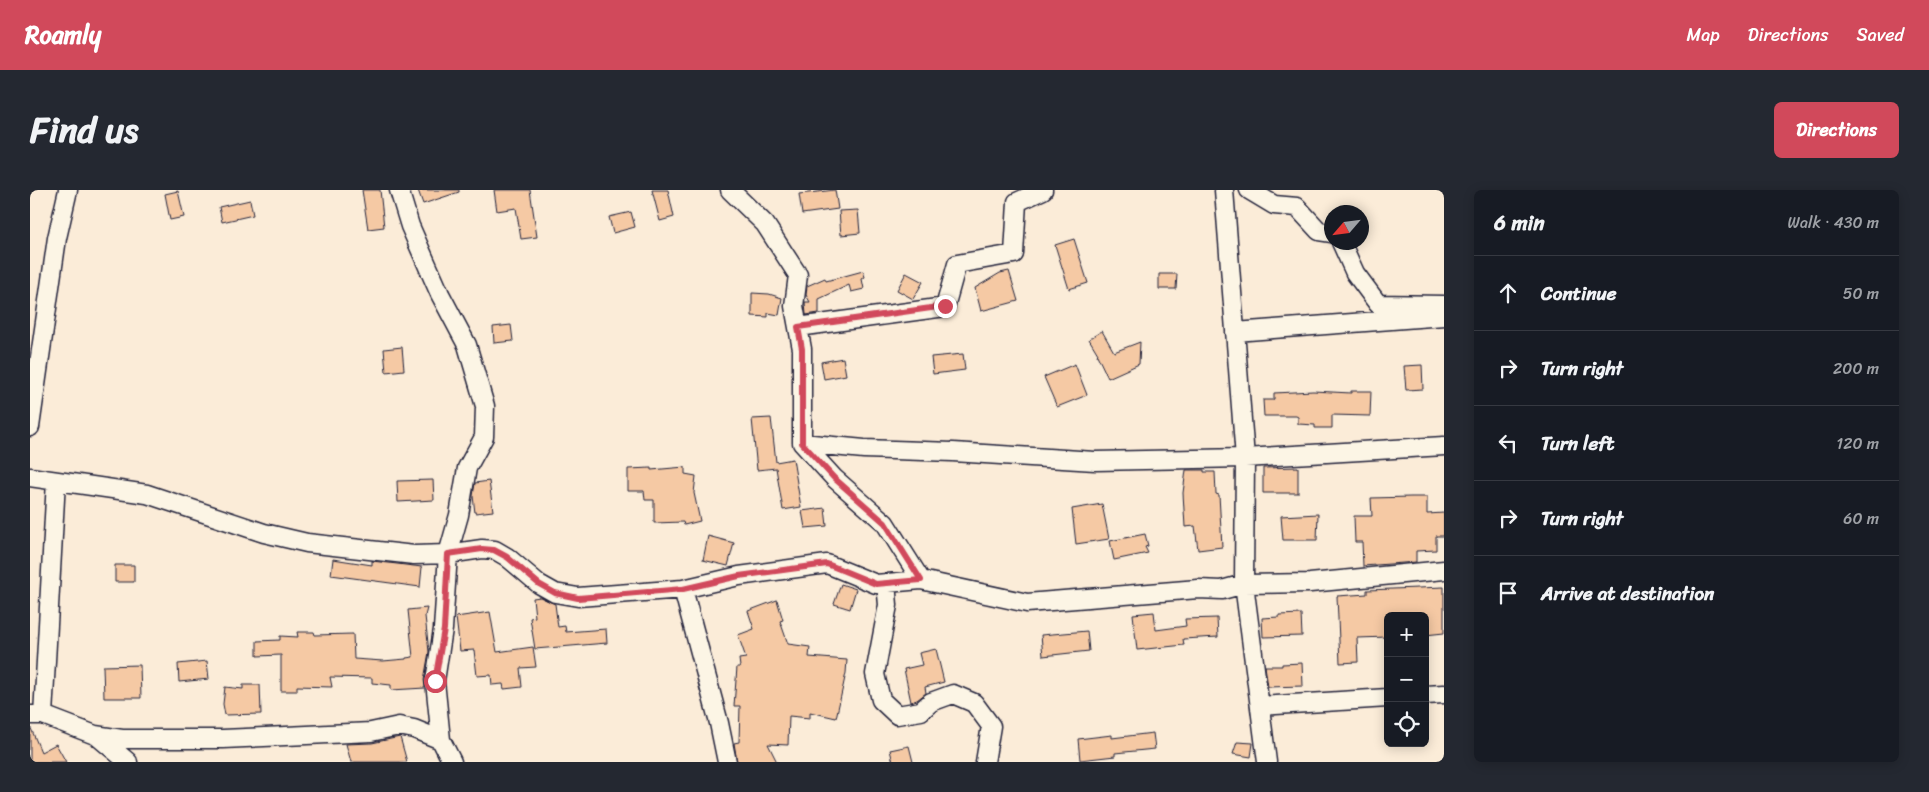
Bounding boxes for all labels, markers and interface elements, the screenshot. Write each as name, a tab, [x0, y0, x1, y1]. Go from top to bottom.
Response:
text: Roamly	[25, 14, 101, 56]
text: Map	[1687, 19, 1720, 51]
text: Directions	[1748, 19, 1829, 51]
text: Saved	[1857, 19, 1904, 51]
text: Find us	[30, 99, 138, 161]
button: Directions	[1774, 102, 1899, 158]
text: 6 min	[1494, 204, 1545, 242]
north arrow	[1324, 205, 1369, 250]
text: Walk · 430 m	[1788, 208, 1879, 237]
text: Continue	[1541, 277, 1617, 310]
icon: ahead	[1494, 279, 1522, 307]
text: 50 m	[1843, 279, 1879, 308]
route end	[934, 295, 957, 318]
text: Turn right	[1541, 352, 1623, 385]
icon: right	[1494, 354, 1522, 382]
text: 200 m	[1833, 354, 1879, 383]
text: Turn left	[1541, 427, 1614, 460]
icon: left	[1494, 429, 1522, 457]
text: 120 m	[1836, 429, 1879, 458]
text: Turn right	[1541, 502, 1623, 535]
icon: right	[1494, 504, 1522, 532]
text: 60 m	[1843, 504, 1879, 533]
text: Arrive at destination	[1541, 577, 1714, 610]
icon: arrive	[1494, 579, 1522, 607]
map controls	[1384, 612, 1429, 747]
button: +	[1384, 612, 1429, 657]
button: −	[1384, 657, 1429, 702]
route start	[424, 670, 447, 693]
button: locate	[1384, 702, 1429, 747]

